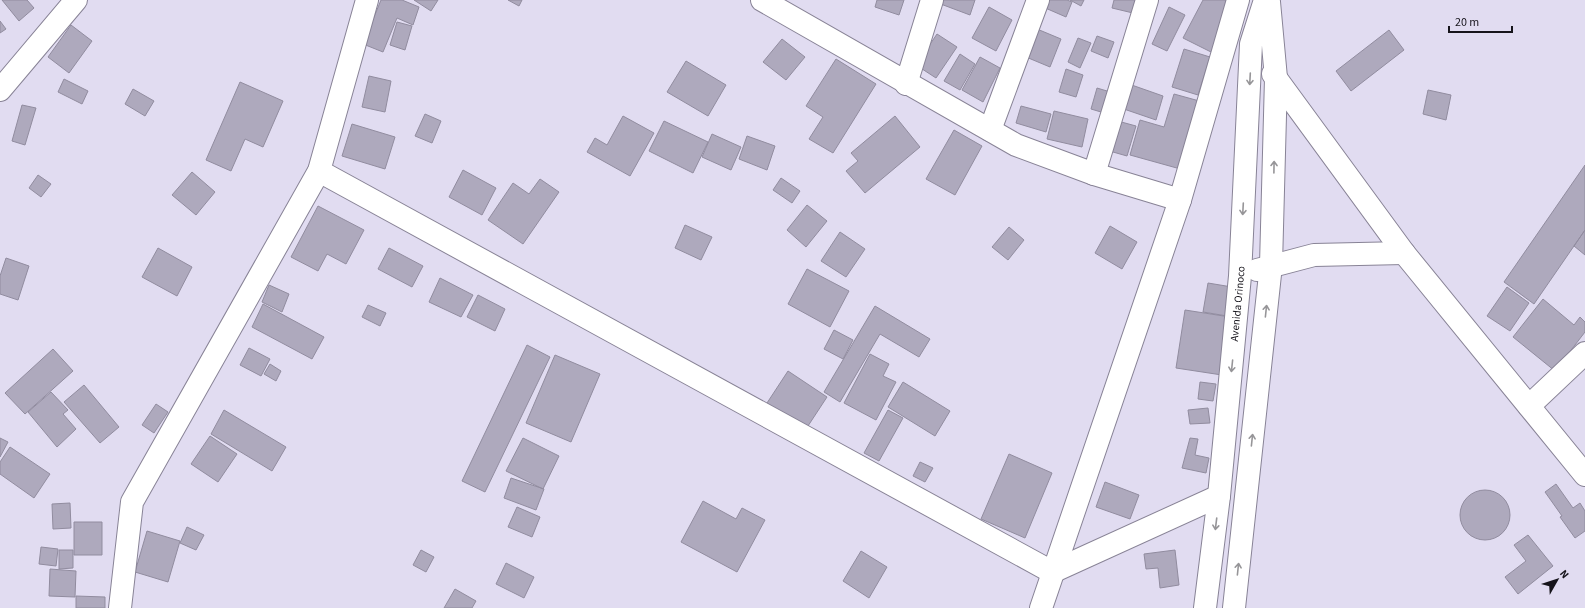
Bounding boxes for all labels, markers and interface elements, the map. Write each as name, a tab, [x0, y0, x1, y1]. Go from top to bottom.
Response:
scale bar	[1449, 8, 1512, 34]
text: 20 m	[1455, 14, 1479, 31]
one-way arrow	[1246, 72, 1253, 85]
one-way arrow	[1270, 161, 1277, 174]
one-way arrow	[1240, 202, 1247, 215]
street label: Avenida Orinoco	[1226, 266, 1248, 342]
one-way arrow	[1262, 305, 1270, 318]
one-way arrow	[1228, 359, 1235, 372]
one-way arrow	[1248, 434, 1256, 447]
one-way arrow	[1212, 517, 1220, 530]
north arrow	[1537, 560, 1577, 600]
one-way arrow	[1234, 563, 1242, 576]
text: N	[1556, 566, 1573, 582]

